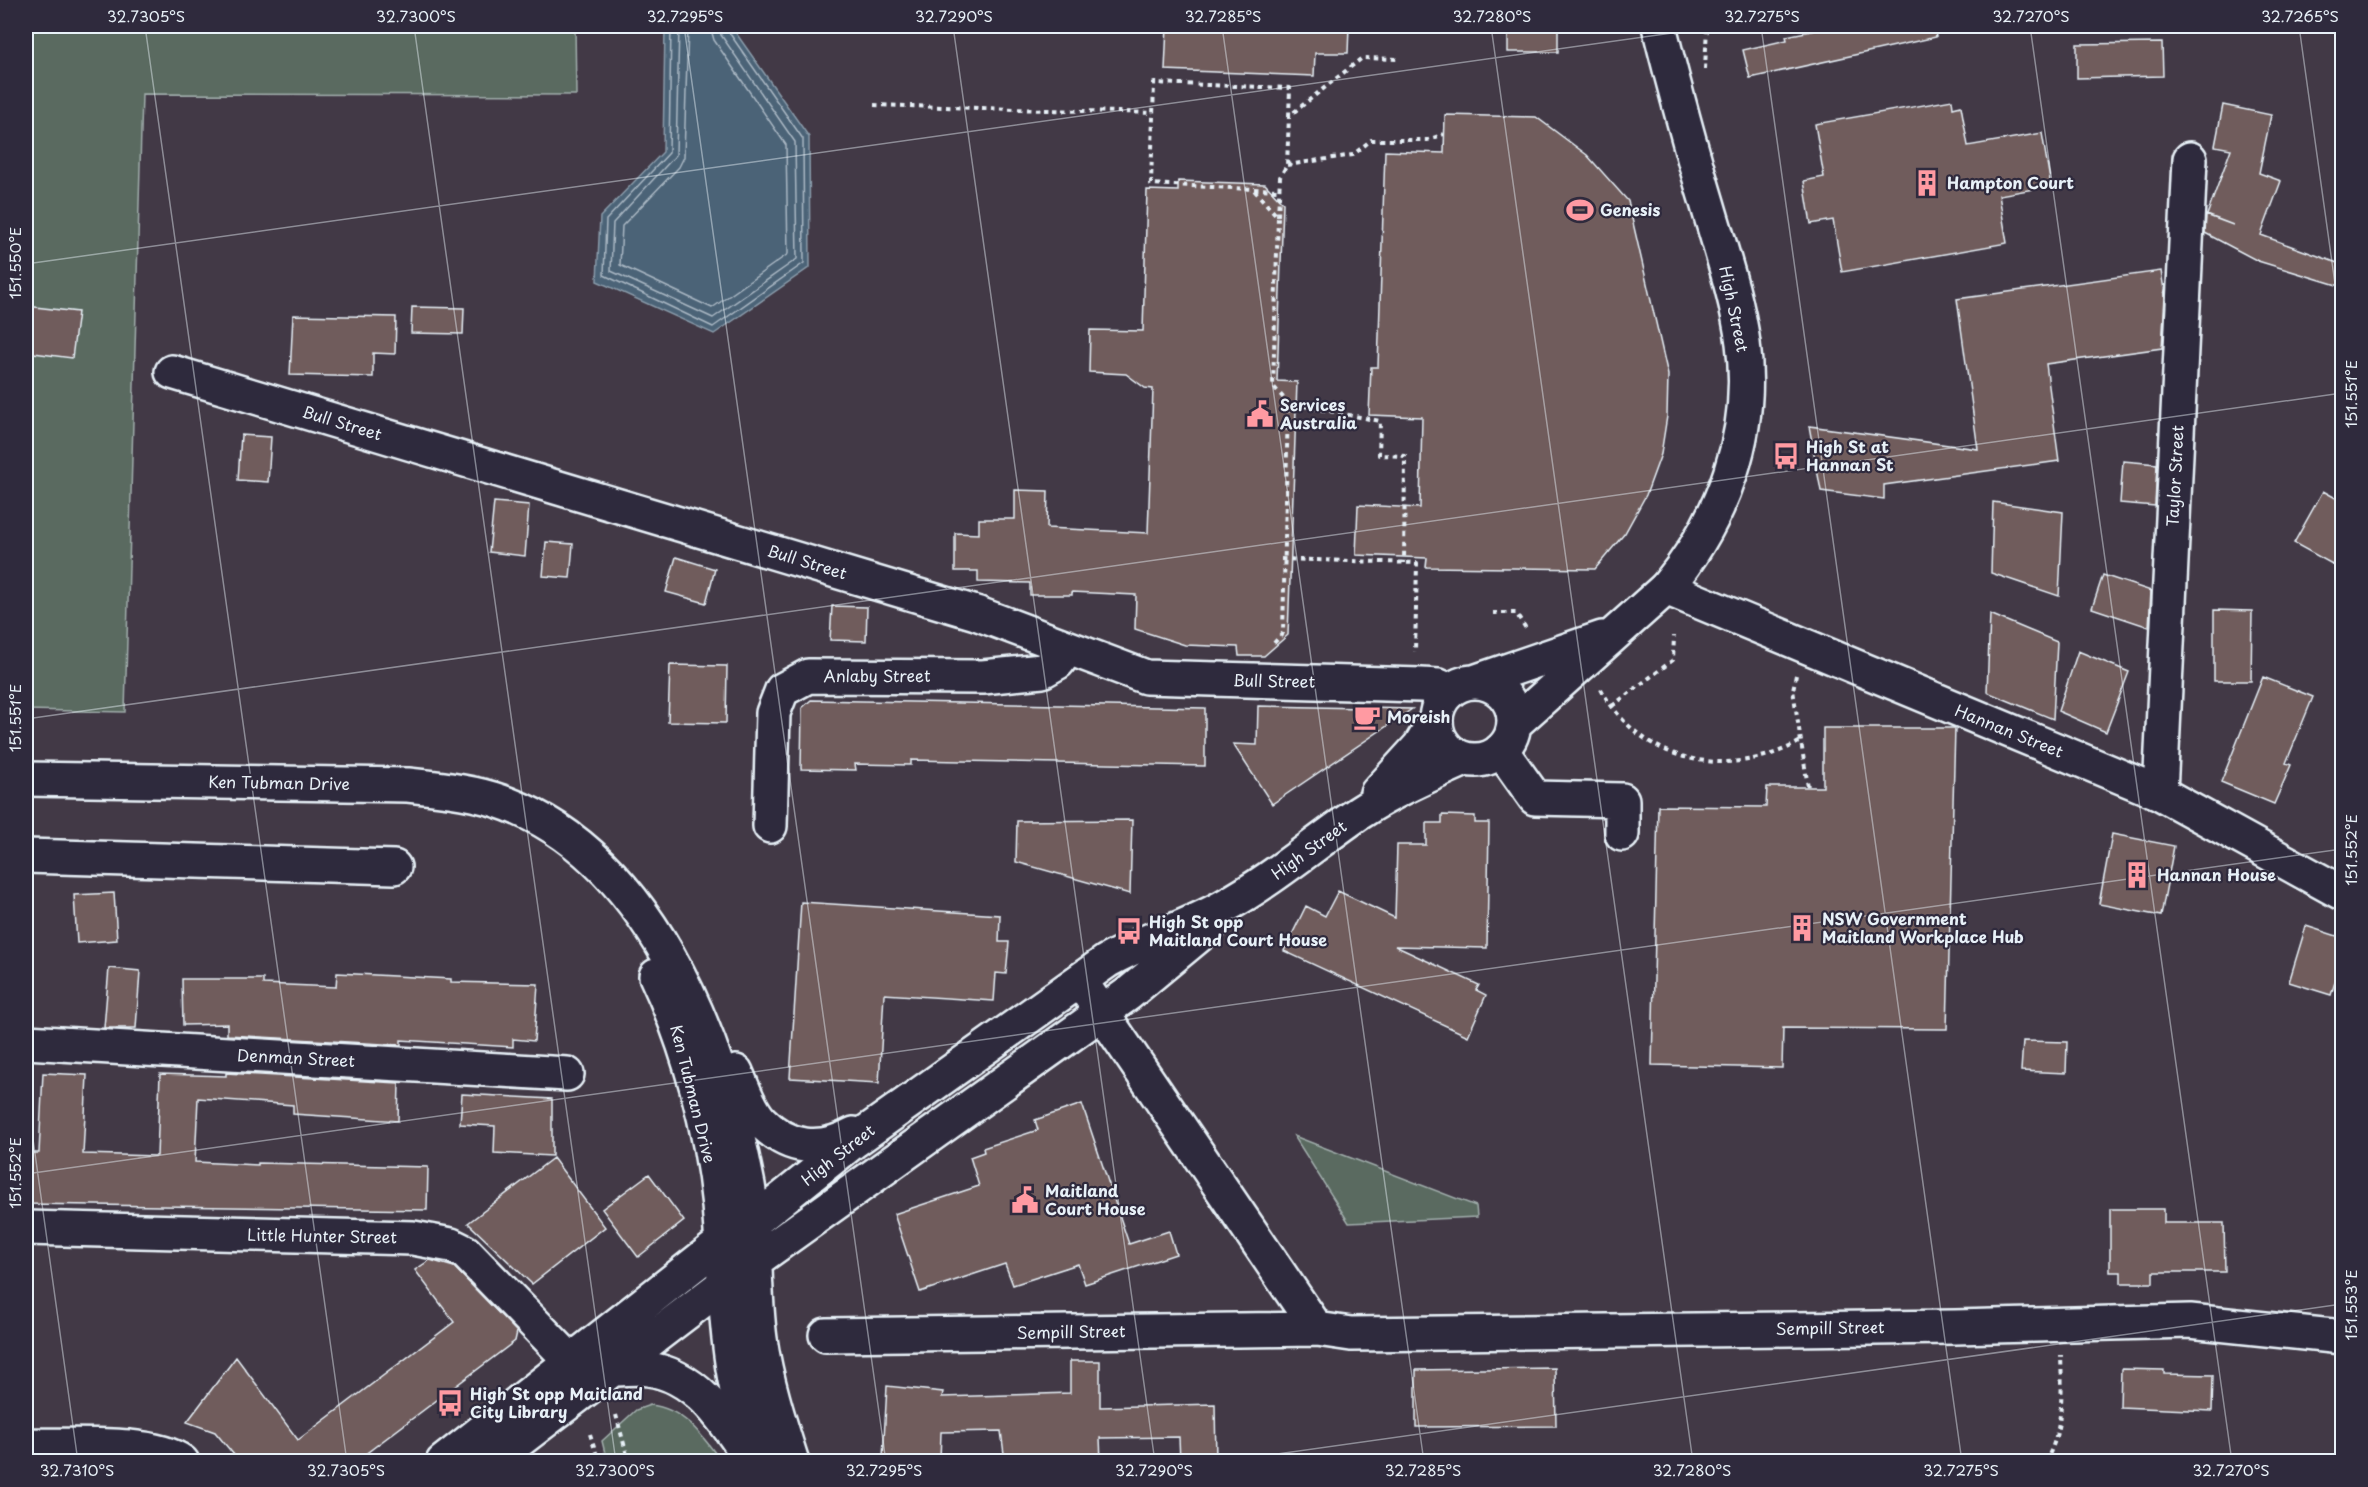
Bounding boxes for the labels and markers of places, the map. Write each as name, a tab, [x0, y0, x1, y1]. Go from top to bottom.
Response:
building icon: Hampton Court	[1912, 168, 1942, 198]
place label: Hampton Court	[1947, 170, 2074, 194]
sports icon: Genesis	[1565, 195, 1595, 225]
place label: Genesis	[1600, 197, 1660, 221]
place label: Services Australia	[1279, 392, 1357, 434]
public building icon: Services Australia	[1245, 399, 1275, 429]
place label: High St at Hannan St	[1806, 434, 1894, 476]
bus stop icon: High St at Hannan St	[1771, 441, 1801, 471]
cafe icon: Moreish	[1352, 702, 1382, 732]
place label: Moreish	[1387, 704, 1450, 728]
building icon: Hannan House	[2122, 860, 2152, 890]
place label: Hannan House	[2157, 862, 2276, 886]
place label: NSW Government Maitland Workplace Hub	[1822, 906, 2024, 948]
place label: High St opp Maitland Court House	[1149, 909, 1327, 951]
building icon: NSW Government Maitland Workplace Hub	[1787, 913, 1817, 943]
bus stop icon: High St opp Maitland Court House	[1114, 916, 1144, 946]
place label: Maitland Court House	[1045, 1178, 1146, 1220]
public building icon: Maitland Court House	[1010, 1185, 1040, 1215]
place label: High St opp Maitland City Library	[470, 1381, 643, 1423]
bus stop icon: High St opp Maitland City Library	[435, 1388, 465, 1418]

